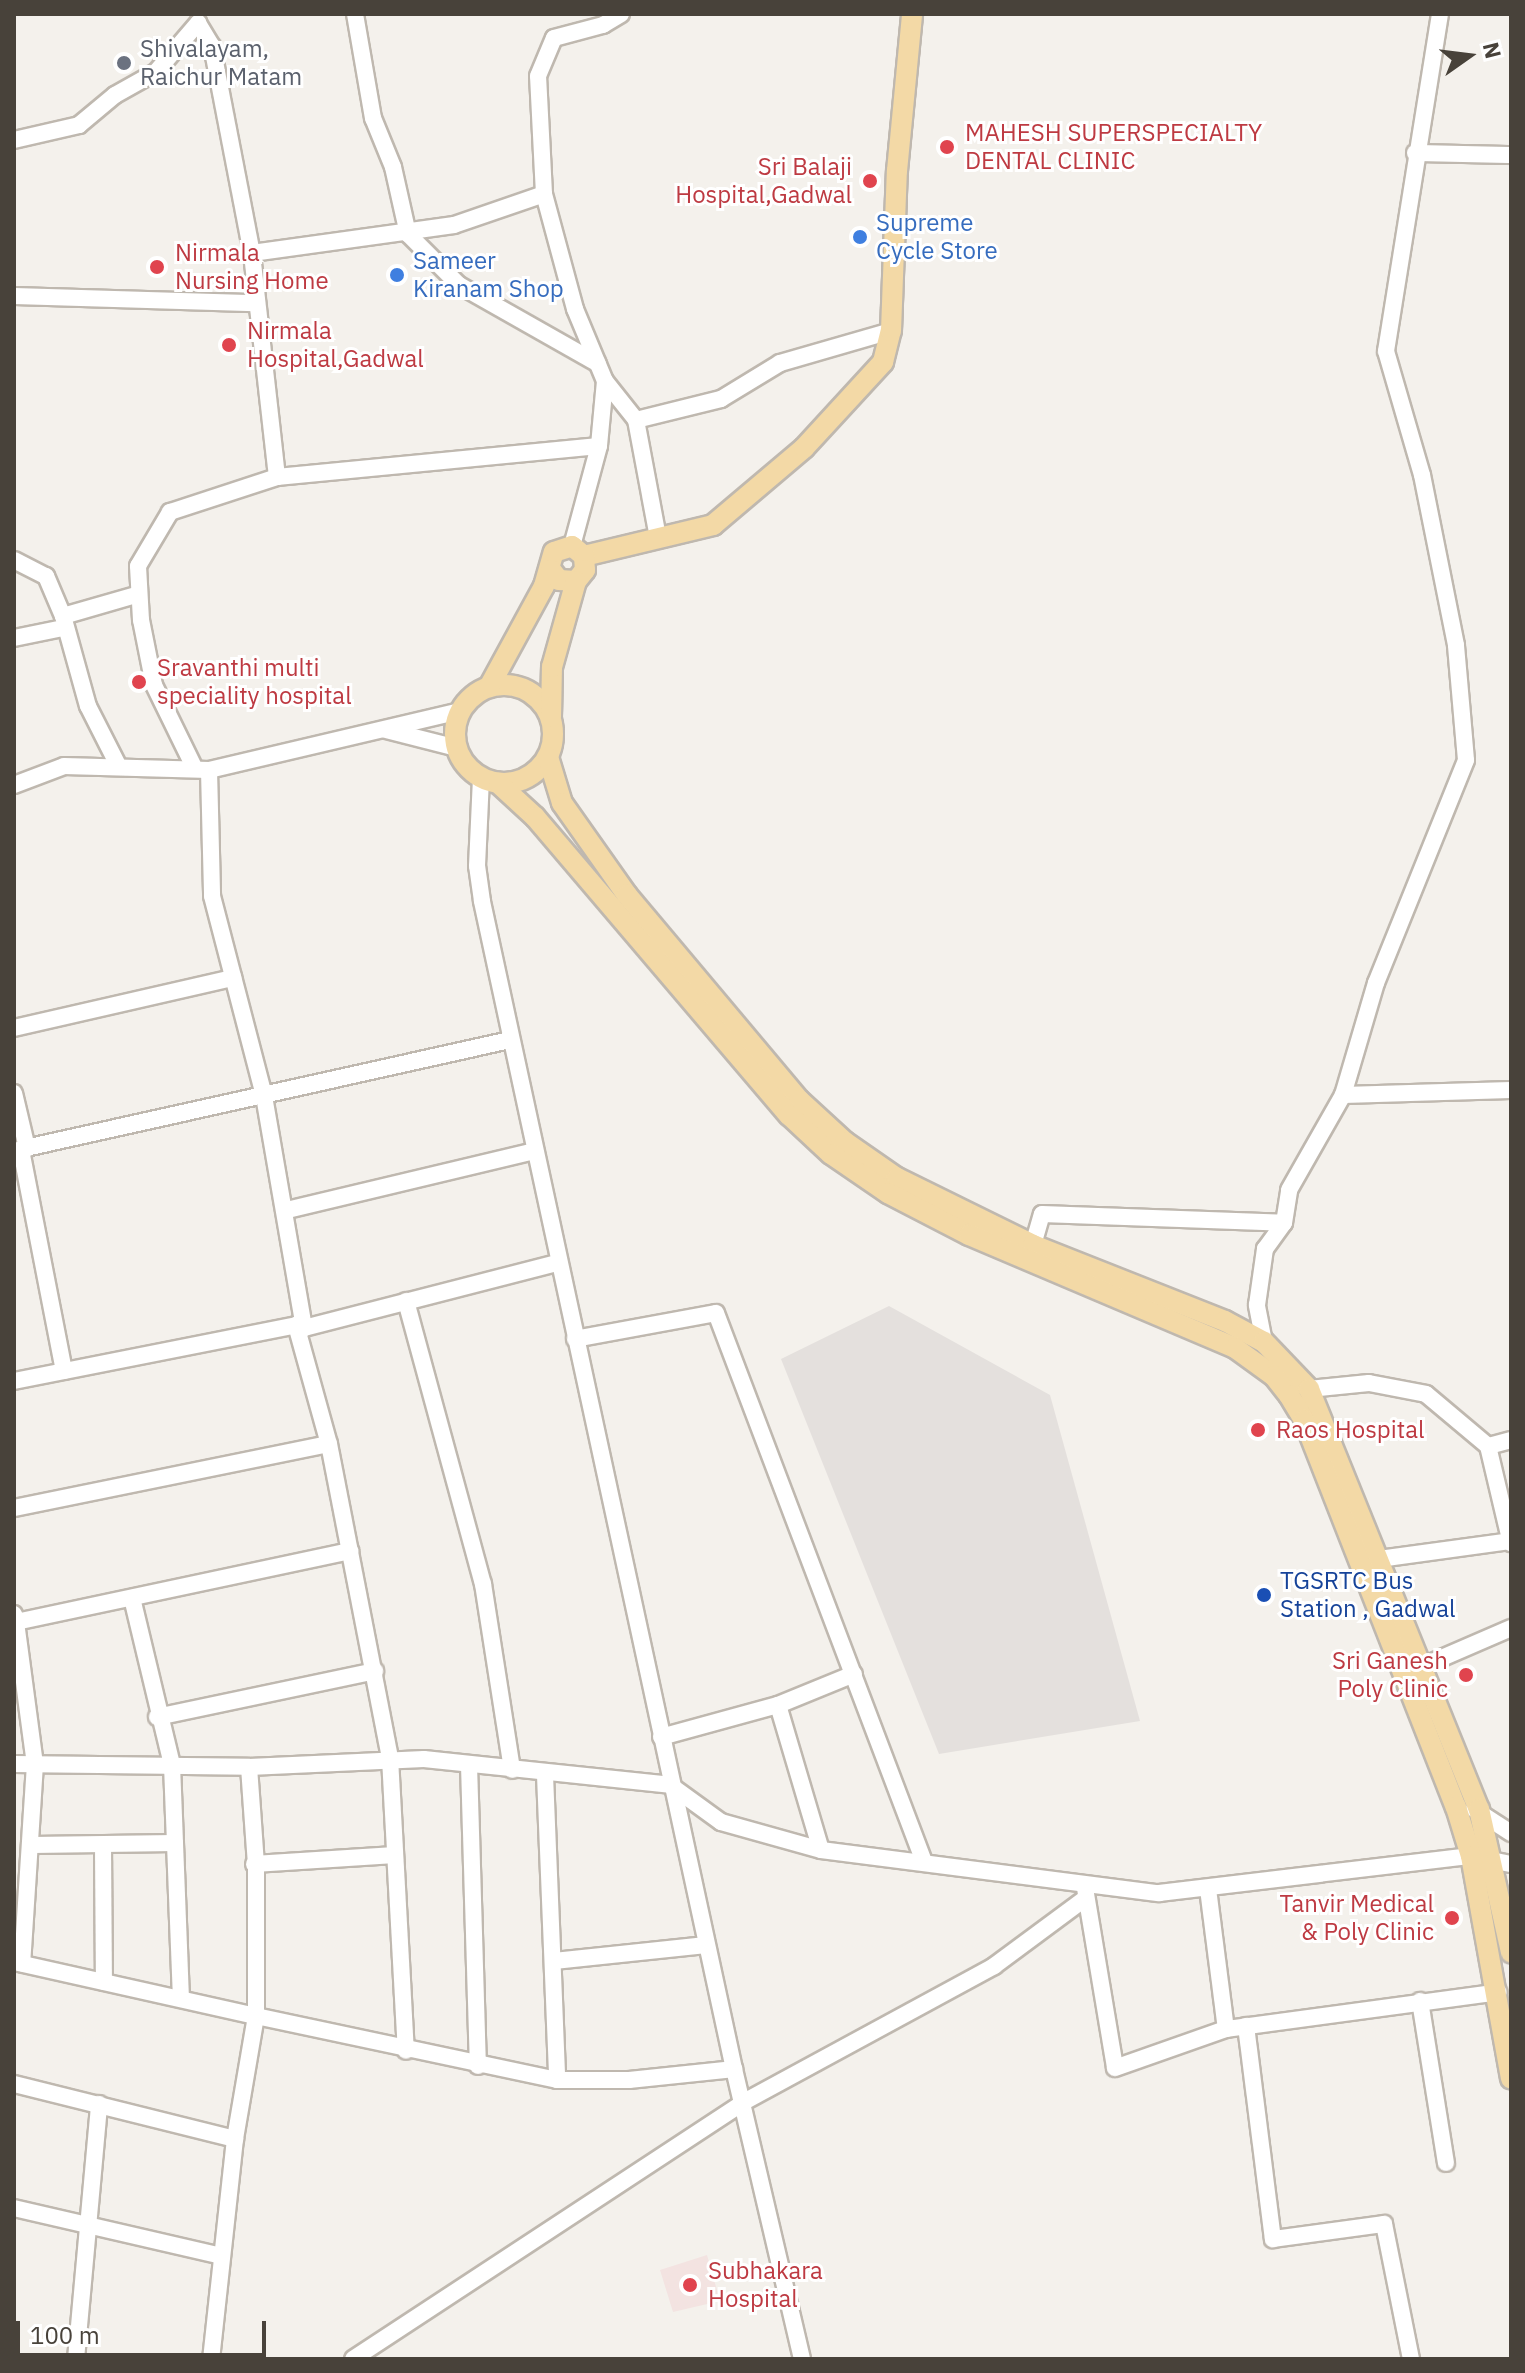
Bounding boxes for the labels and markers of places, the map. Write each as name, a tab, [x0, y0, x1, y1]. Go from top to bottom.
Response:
place label: Shivalayam, Raichur Matam	[140, 35, 302, 91]
marker: Shivalayam, Raichur Matam	[115, 54, 133, 72]
place label: MAHESH SUPERSPECIALTY DENTAL CLINIC	[965, 119, 1262, 175]
marker: MAHESH SUPERSPECIALTY DENTAL CLINIC	[936, 136, 958, 158]
place label: Sri Balaji Hospital,Gadwal	[675, 153, 852, 209]
marker: Sri Balaji Hospital,Gadwal	[859, 170, 881, 192]
place label: Supreme Cycle Store	[876, 209, 998, 265]
marker: Supreme Cycle Store	[851, 228, 869, 246]
place label: Nirmala Nursing Home	[175, 239, 329, 295]
place label: Sameer Kiranam Shop	[413, 247, 564, 303]
marker: Nirmala Nursing Home	[146, 256, 168, 278]
marker: Sameer Kiranam Shop	[388, 266, 406, 284]
place label: Nirmala Hospital,Gadwal	[247, 317, 424, 373]
marker: Nirmala Hospital,Gadwal	[218, 334, 240, 356]
place label: Sravanthi multi speciality hospital	[157, 654, 352, 710]
marker: Sravanthi multi speciality hospital	[128, 671, 150, 693]
place label: Raos Hospital	[1276, 1416, 1425, 1444]
marker: Raos Hospital	[1247, 1419, 1269, 1441]
place label: TGSRTC Bus Station , Gadwal	[1280, 1567, 1456, 1623]
marker: TGSRTC Bus Station , Gadwal	[1255, 1586, 1273, 1604]
place label: Sri Ganesh Poly Clinic	[1332, 1647, 1448, 1703]
marker: Sri Ganesh Poly Clinic	[1455, 1664, 1477, 1686]
place label: Tanvir Medical & Poly Clinic	[1279, 1890, 1434, 1946]
marker: Tanvir Medical & Poly Clinic	[1441, 1907, 1463, 1929]
place label: Subhakara Hospital	[708, 2257, 823, 2313]
marker: Subhakara Hospital	[679, 2274, 701, 2296]

